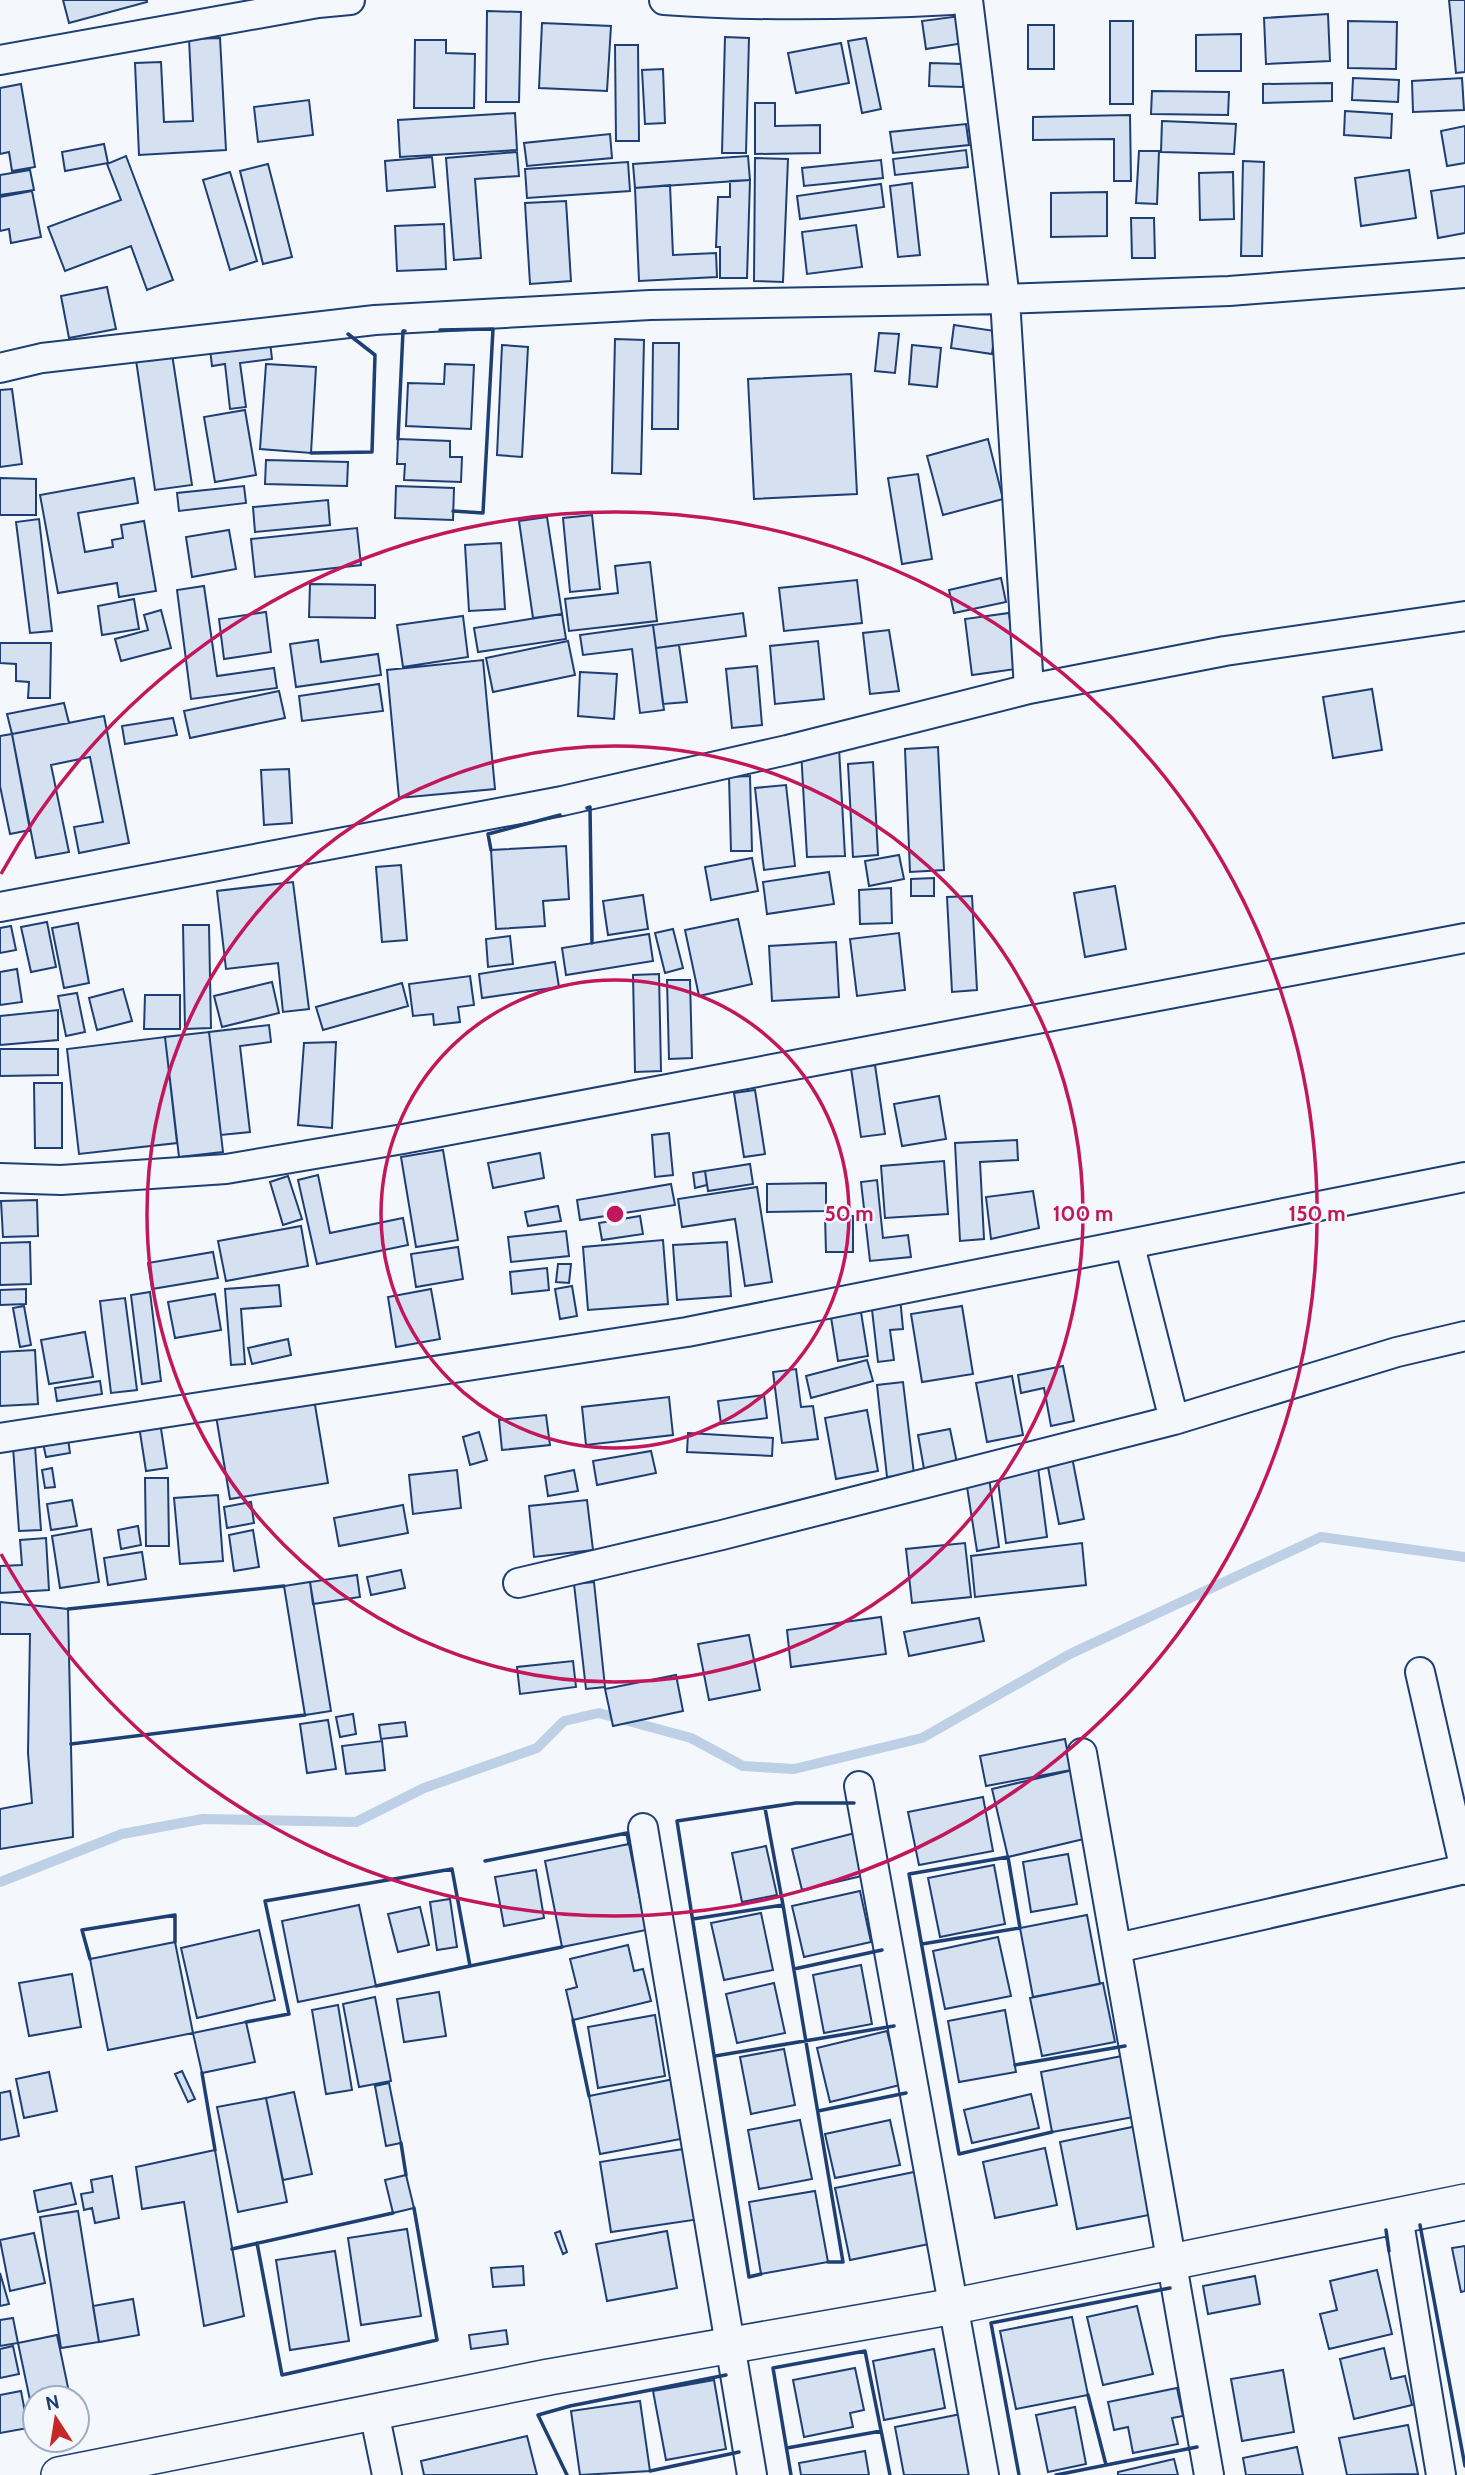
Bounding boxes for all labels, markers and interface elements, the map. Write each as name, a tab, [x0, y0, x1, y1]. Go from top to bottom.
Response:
text: 50 m	[824, 1201, 874, 1226]
text: 100 m	[1053, 1201, 1113, 1226]
text: 150 m	[1289, 1201, 1345, 1226]
centre of rings	[603, 1202, 627, 1226]
north arrow	[21, 2384, 91, 2454]
text: N	[44, 2390, 62, 2416]

